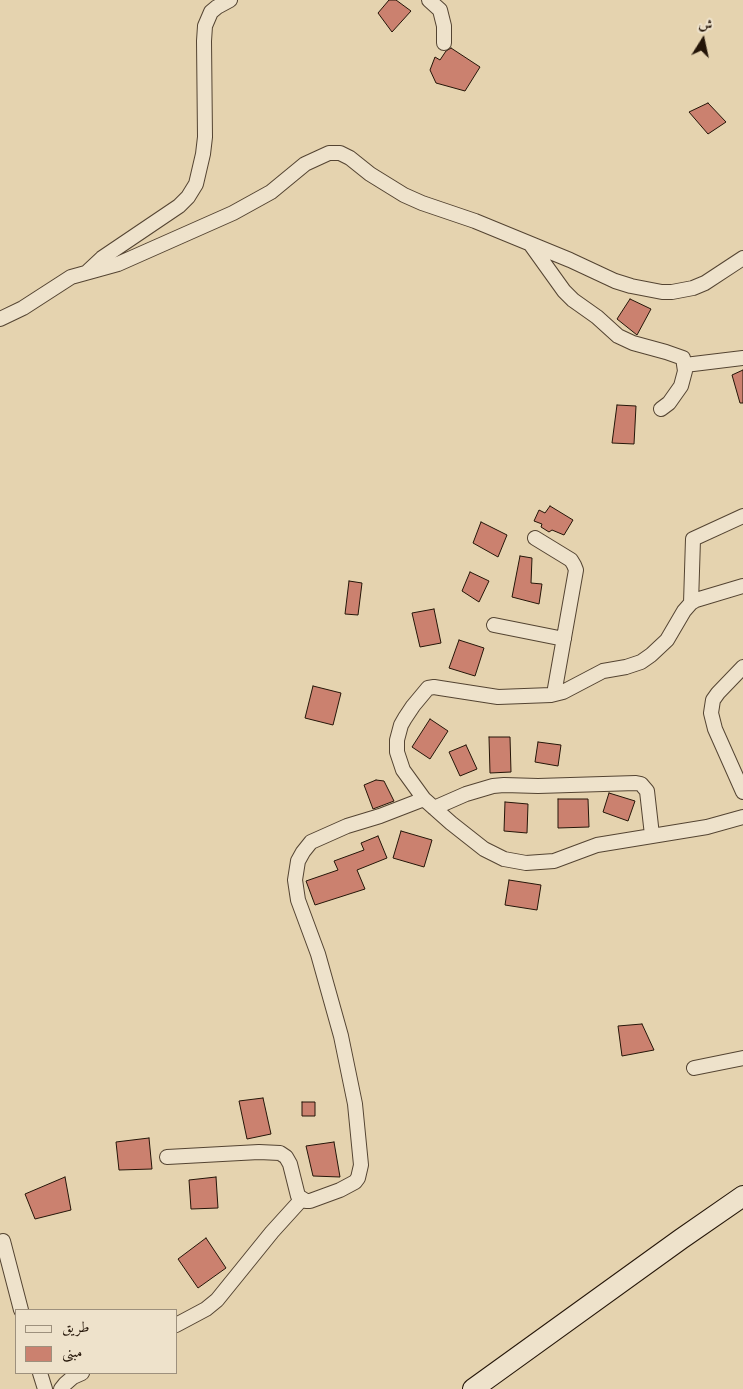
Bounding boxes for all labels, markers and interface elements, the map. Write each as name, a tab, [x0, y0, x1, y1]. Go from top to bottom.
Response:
north arrow	[678, 15, 728, 65]
text: ش	[697, 15, 714, 34]
legend	[15, 1309, 178, 1374]
text: طريق	[62, 1318, 89, 1336]
text: مبنى	[62, 1343, 82, 1361]

